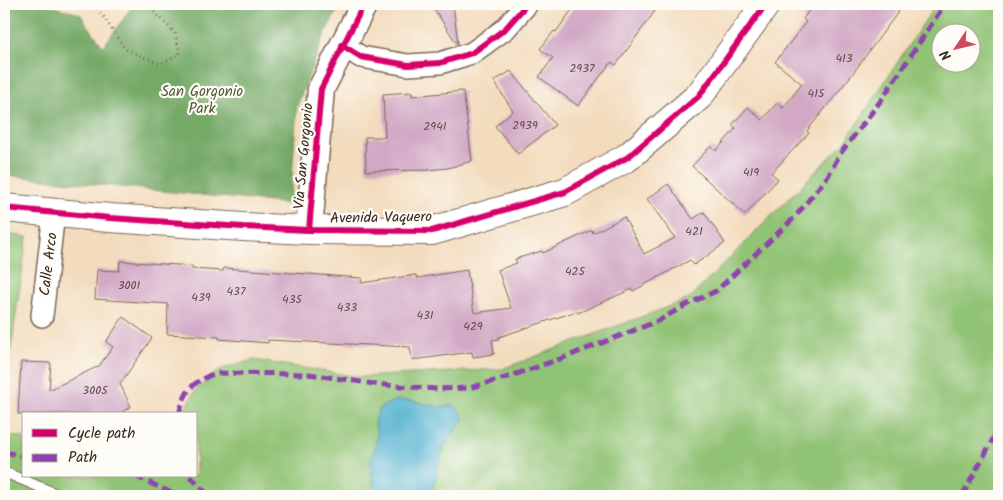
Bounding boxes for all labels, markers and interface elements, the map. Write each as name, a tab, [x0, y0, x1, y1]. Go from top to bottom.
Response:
north arrow	[930, 22, 980, 72]
text: N	[935, 45, 958, 65]
house number: 413	[835, 49, 853, 68]
house number: 2937	[569, 59, 595, 78]
park label: San Gorgonio Park	[161, 80, 243, 121]
house number: 415	[808, 84, 826, 103]
street label: Via San Gorgonio	[287, 102, 321, 210]
house number: 2939	[512, 116, 538, 135]
house number: 2941	[423, 117, 447, 136]
house number: 419	[743, 163, 759, 182]
street label: Avenida Vaquero	[330, 205, 432, 231]
house number: 421	[685, 222, 703, 241]
street label: Calle Arco	[33, 231, 65, 297]
house number: 425	[565, 262, 587, 281]
house number: 3001	[118, 276, 141, 295]
house number: 437	[227, 282, 246, 301]
house number: 439	[191, 288, 211, 307]
house number: 435	[282, 290, 304, 309]
house number: 433	[337, 298, 357, 317]
house number: 431	[416, 306, 434, 325]
house number: 429	[463, 317, 483, 336]
house number: 3005	[82, 381, 109, 400]
legend	[22, 412, 198, 478]
text: Cycle path	[68, 422, 135, 446]
text: Path	[68, 446, 97, 470]

